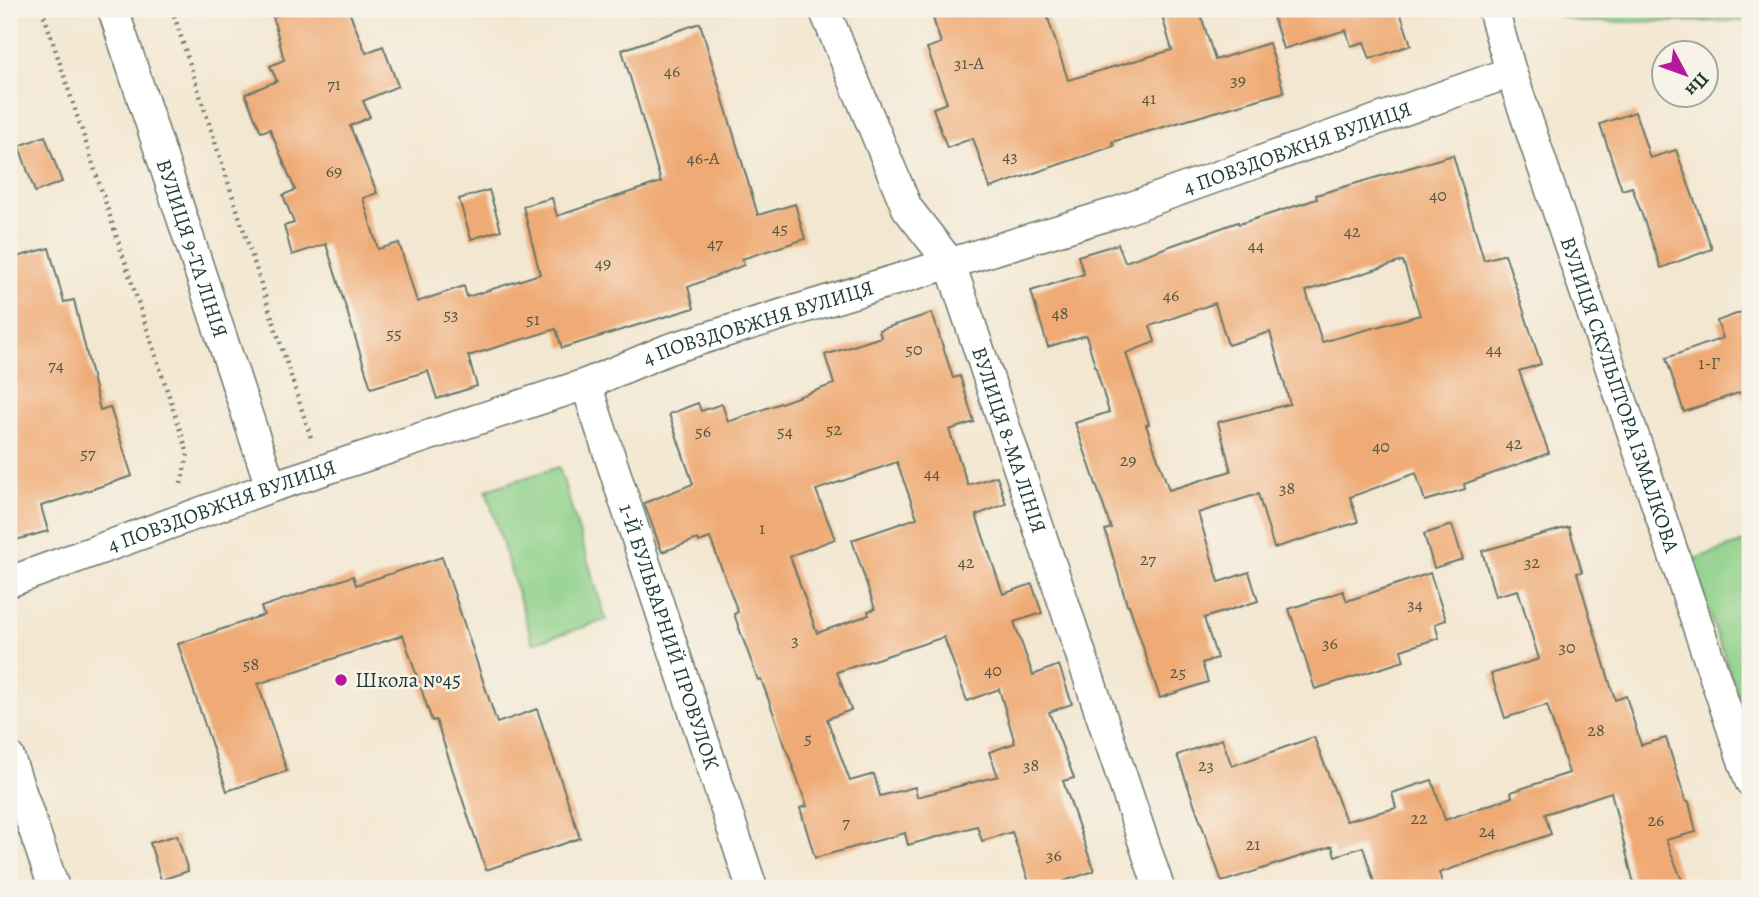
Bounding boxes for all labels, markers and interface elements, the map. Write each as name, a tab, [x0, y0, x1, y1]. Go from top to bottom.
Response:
north arrow	[1650, 38, 1720, 108]
house number: 31-А	[954, 51, 985, 75]
house number: 46	[664, 59, 680, 83]
text: Пн	[1679, 67, 1715, 102]
house number: 39	[1230, 68, 1246, 92]
house number: 71	[327, 72, 341, 96]
house number: 41	[1142, 86, 1156, 110]
street label: 4 ПОВЗДОВЖНЯ ВУЛИЦЯ	[1179, 95, 1415, 202]
house number: 43	[1002, 144, 1018, 168]
house number: 46-А	[687, 146, 720, 170]
street label: ВУЛИЦЯ 9-ТА ЛІНІЯ	[150, 155, 235, 341]
house number: 69	[326, 159, 342, 183]
house number: 40	[1429, 183, 1447, 207]
house number: 45	[772, 216, 788, 240]
house number: 42	[1344, 219, 1361, 243]
house number: 47	[707, 231, 723, 255]
house number: 44	[1248, 233, 1264, 257]
street label: ВУЛИЦЯ СКУЛЬПТОРА ІЗМАЛКОВА	[1554, 233, 1686, 557]
house number: 49	[595, 251, 611, 275]
street label: 4 ПОВЗДОВЖНЯ ВУЛИЦЯ	[638, 273, 877, 373]
house number: 46	[1163, 283, 1179, 307]
house number: 48	[1052, 301, 1068, 325]
house number: 53	[443, 302, 459, 326]
house number: 51	[526, 307, 540, 331]
house number: 55	[386, 321, 402, 345]
house number: 50	[905, 337, 923, 361]
house number: 44	[1486, 337, 1502, 361]
street label: ВУЛИЦЯ 8-МА ЛІНІЯ	[965, 343, 1053, 537]
house number: 1-Г	[1698, 351, 1720, 375]
house number: 74	[48, 353, 64, 377]
house number: 52	[826, 417, 843, 441]
house number: 56	[695, 419, 711, 443]
house number: 54	[777, 419, 793, 443]
house number: 42	[1506, 431, 1523, 455]
house number: 40	[1372, 434, 1390, 458]
house number: 57	[80, 441, 96, 465]
house number: 29	[1120, 448, 1136, 472]
street label: 4 ПОВЗДОВЖНЯ ВУЛИЦЯ	[104, 453, 340, 559]
house number: 44	[924, 461, 940, 485]
house number: 38	[1279, 476, 1295, 500]
street label: 1-Й БУЛЬВАРНИЙ ПРОВУЛОК	[612, 500, 726, 774]
house number: 1	[759, 516, 765, 540]
house number: 27	[1140, 547, 1156, 571]
house number: 42	[958, 550, 975, 574]
house number: 32	[1524, 550, 1540, 574]
house number: 34	[1407, 592, 1423, 616]
house number: 3	[791, 628, 799, 652]
house number: 36	[1322, 631, 1338, 655]
house number: 30	[1558, 635, 1576, 659]
house number: 58	[243, 652, 259, 676]
house number: 40	[984, 658, 1002, 682]
house number: 25	[1170, 660, 1186, 684]
place label: Школа №45	[355, 666, 461, 694]
marker: Школа №45	[333, 672, 349, 688]
house number: 28	[1587, 718, 1605, 742]
house number: 5	[804, 726, 812, 750]
house number: 38	[1023, 753, 1039, 777]
house number: 23	[1198, 753, 1214, 777]
house number: 22	[1410, 806, 1428, 830]
house number: 26	[1648, 808, 1664, 832]
house number: 7	[842, 810, 850, 834]
house number: 24	[1479, 819, 1495, 843]
house number: 21	[1246, 832, 1260, 856]
house number: 36	[1046, 843, 1062, 867]

